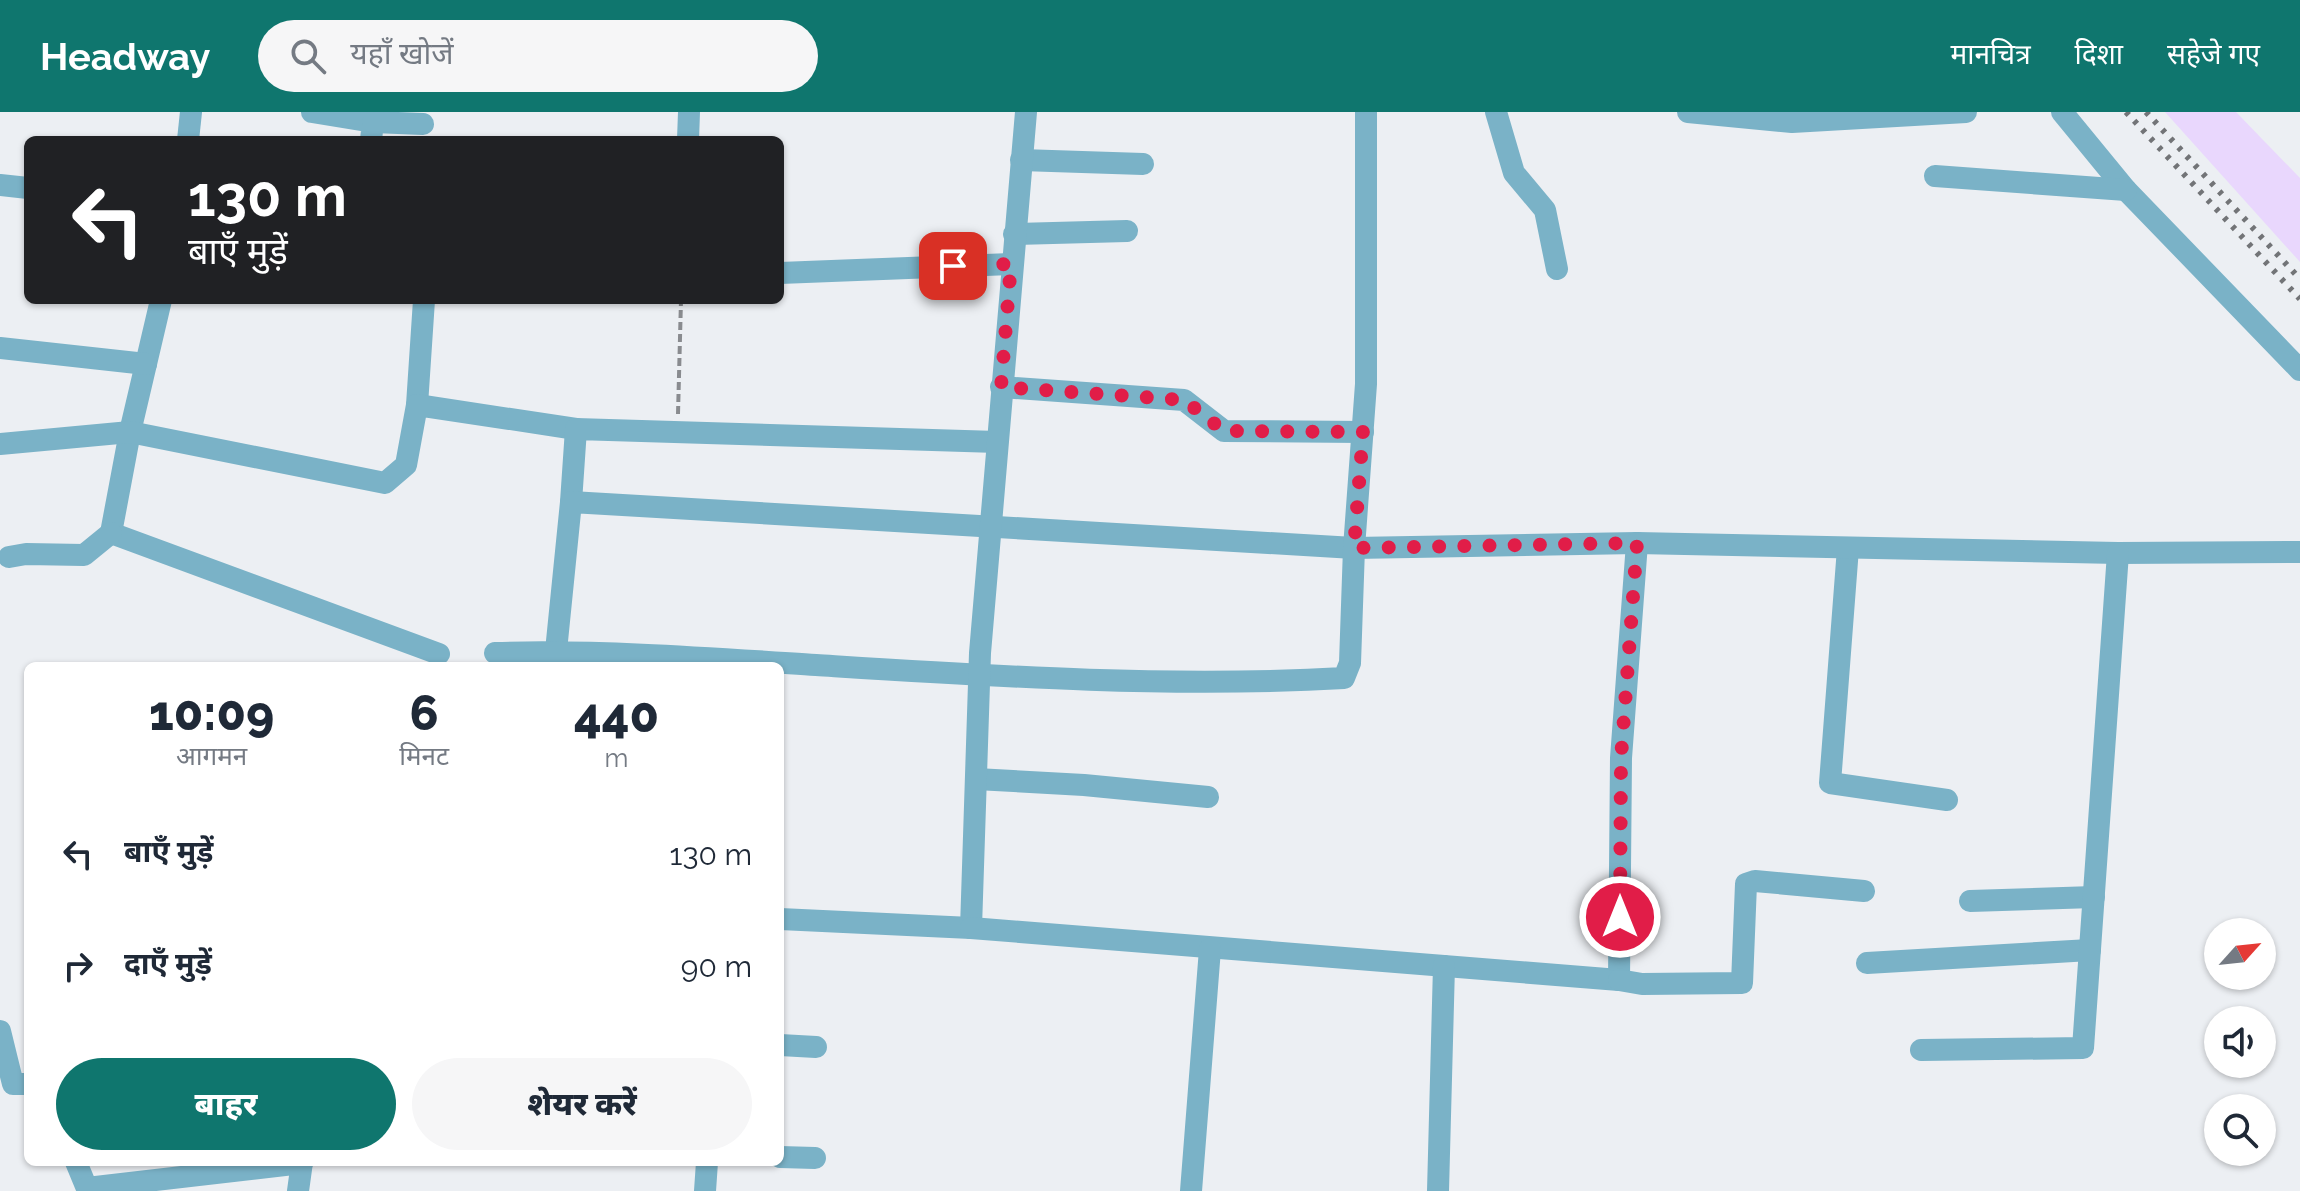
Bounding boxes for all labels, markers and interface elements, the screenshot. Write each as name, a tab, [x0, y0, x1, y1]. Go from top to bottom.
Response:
search box	[258, 20, 818, 92]
text: Headway	[40, 34, 210, 79]
icon: search	[286, 34, 330, 78]
text: यहाँ खोजें	[350, 36, 454, 71]
text: मानचित्र	[1951, 38, 2031, 71]
text: दिशा	[2075, 38, 2123, 71]
text: सहेजे गए	[2167, 38, 2260, 71]
text: 130 m	[188, 163, 347, 229]
icon: left	[56, 168, 160, 272]
text: बाएँ मुड़ें	[188, 230, 288, 272]
pin	[919, 232, 987, 300]
icon: arrive	[931, 244, 975, 288]
text: 10:09	[149, 685, 274, 741]
text: 6	[410, 685, 439, 741]
text: 440	[574, 687, 659, 743]
text: आगमन	[176, 741, 247, 771]
text: मिनट	[399, 741, 449, 771]
text: m	[605, 743, 628, 773]
icon: left	[56, 832, 100, 876]
text: बाएँ मुड़ें	[124, 834, 213, 869]
text: 130 m	[670, 837, 752, 872]
position arrow	[1578, 875, 1662, 959]
north arrow	[2204, 918, 2276, 990]
map controls	[2204, 918, 2276, 1166]
icon: right	[56, 944, 100, 988]
text: दाएँ मुड़ें	[124, 946, 212, 981]
text: 90 m	[681, 949, 752, 984]
button: sound	[2204, 1006, 2276, 1078]
button: बाहर	[56, 1058, 396, 1150]
button: शेयर करें	[412, 1058, 752, 1150]
button: search	[2204, 1094, 2276, 1166]

